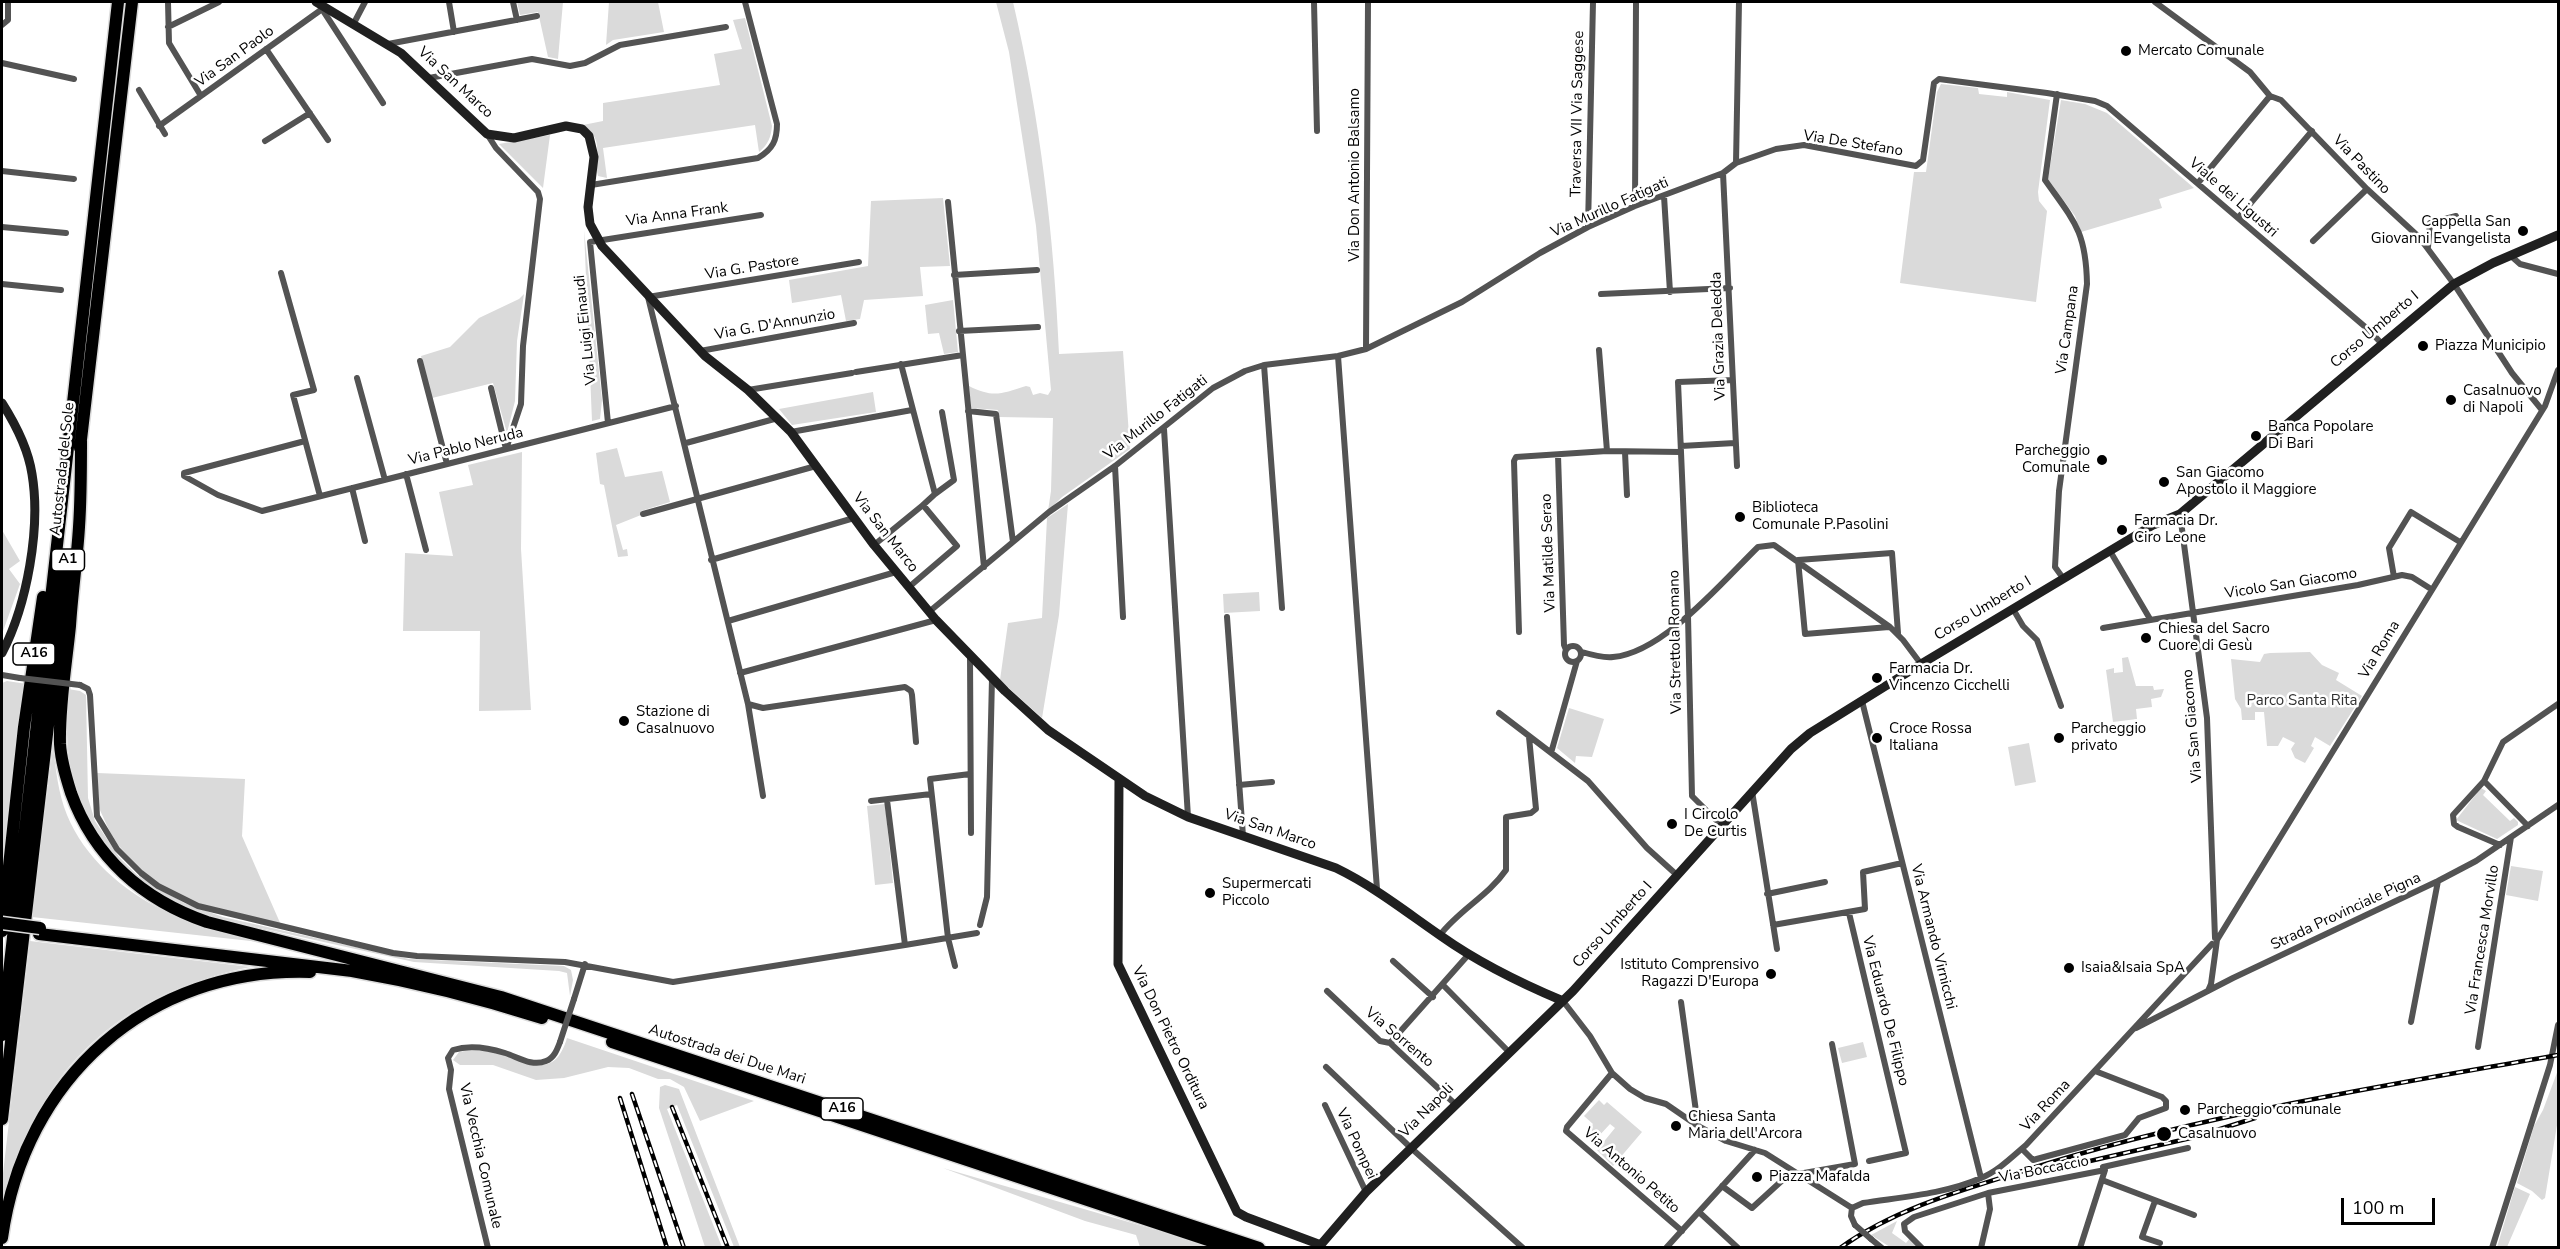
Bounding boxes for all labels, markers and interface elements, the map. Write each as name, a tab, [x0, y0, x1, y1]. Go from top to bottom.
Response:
street label: Via San Paolo	[192, 22, 278, 92]
street label: Traversa VII Via Saggese	[1568, 31, 1588, 197]
place label: Mercato Comunale	[2138, 42, 2264, 60]
street label: Via San Marco	[414, 44, 496, 122]
marker: Mercato Comunale	[2119, 44, 2133, 58]
street label: Via Don Antonio Balsamo	[1346, 88, 1364, 262]
street label: Via De Stefano	[1802, 127, 1904, 161]
street label: Via Pastino	[2328, 132, 2394, 198]
street label: Viale dei Ligustri	[2185, 154, 2281, 242]
street label: Via Murillo Fatigati	[1548, 174, 1672, 242]
street label: Via Anna Frank	[625, 199, 729, 231]
place label: Cappella San Giovanni Evangelista	[2371, 213, 2511, 248]
marker: Cappella San Giovanni Evangelista	[2516, 224, 2530, 238]
street label: Via G. Pastore	[704, 252, 800, 284]
street label: Via Grazia Deledda	[1708, 271, 1730, 401]
street label: Via Luigi Einaudi	[571, 274, 601, 386]
street label: Via Campana	[2053, 284, 2083, 376]
street label: Corso Umberto I	[2327, 288, 2423, 372]
street label: Via G. D'Annunzio	[713, 306, 837, 344]
place label: Piazza Municipio	[2435, 337, 2546, 355]
marker: Piazza Municipio	[2416, 339, 2430, 353]
street label: Via Murillo Fatigati	[1101, 372, 1211, 464]
place label: Casalnuovo di Napoli	[2463, 382, 2542, 417]
marker: Casalnuovo di Napoli	[2444, 393, 2458, 407]
street label: Autostrada del Sole	[47, 401, 79, 537]
place label: Banca Popolare Di Bari	[2268, 418, 2374, 453]
street label: Via Pablo Neruda	[407, 424, 525, 470]
marker: Banca Popolare Di Bari	[2249, 429, 2263, 443]
place label: Parcheggio Comunale	[2015, 442, 2090, 477]
marker: Parcheggio Comunale	[2095, 453, 2109, 467]
place label: San Giacomo Apostolo il Maggiore	[2176, 464, 2316, 499]
marker: San Giacomo Apostolo il Maggiore	[2157, 475, 2171, 489]
street label: Via San Marco	[848, 489, 922, 577]
street label: Via Matilde Serao	[1538, 493, 1560, 613]
place label: Biblioteca Comunale P.Pasolini	[1752, 499, 1889, 534]
marker: Biblioteca Comunale P.Pasolini	[1733, 510, 1747, 524]
place label: Farmacia Dr. Ciro Leone	[2134, 512, 2218, 547]
marker: Farmacia Dr. Ciro Leone	[2115, 523, 2129, 537]
road number: A1	[52, 549, 84, 571]
street label: Vicolo San Giacomo	[2224, 565, 2358, 603]
street label: Via Strettola Romano	[1666, 570, 1686, 714]
street label: Corso Umberto I	[1931, 573, 2035, 645]
street label: Via Roma	[2356, 618, 2404, 682]
place label: Chiesa del Sacro Cuore di Gesù	[2158, 620, 2270, 655]
marker: Chiesa del Sacro Cuore di Gesù	[2139, 631, 2153, 645]
road number: A16	[13, 643, 55, 665]
place label: Farmacia Dr. Vincenzo Cicchelli	[1889, 660, 2010, 695]
street label: Via San Giacomo	[2179, 669, 2207, 783]
marker: Farmacia Dr. Vincenzo Cicchelli	[1870, 671, 1884, 685]
park label: Parco Santa Rita	[2247, 692, 2357, 710]
place label: Stazione di Casalnuovo	[636, 703, 715, 738]
marker: Stazione di Casalnuovo	[617, 714, 631, 728]
place label: Croce Rossa Italiana	[1889, 720, 1972, 755]
place label: Parcheggio privato	[2071, 720, 2146, 755]
marker: Croce Rossa Italiana	[1870, 731, 1884, 745]
marker: Parcheggio privato	[2052, 731, 2066, 745]
street label: Via San Marco	[1222, 806, 1318, 854]
place label: I Circolo De Curtis	[1684, 806, 1747, 841]
marker: I Circolo De Curtis	[1665, 817, 1679, 831]
street label: Via Armando Virnicchi	[1906, 862, 1960, 1012]
street label: Via Francesca Morvillo	[2462, 864, 2504, 1016]
street label: Strada Provinciale Pigna	[2268, 869, 2424, 955]
place label: Supermercati Piccolo	[1222, 875, 1311, 910]
street label: Corso Umberto I	[1569, 878, 1657, 972]
marker: Supermercati Piccolo	[1203, 886, 1217, 900]
street label: Via Eduardo De Filippo	[1858, 934, 1912, 1088]
place label: Istituto Comprensivo Ragazzi D'Europa	[1620, 956, 1759, 991]
place label: Isaia&Isaia SpA	[2081, 959, 2185, 977]
marker: Isaia&Isaia SpA	[2062, 961, 2076, 975]
street label: Via Don Pietro Orditura	[1127, 963, 1213, 1113]
marker: Istituto Comprensivo Ragazzi D'Europa	[1764, 967, 1778, 981]
street label: Via Sorrento	[1361, 1004, 1437, 1072]
street label: Autostrada dei Due Mari	[646, 1021, 808, 1089]
street label: Via Roma	[2017, 1076, 2075, 1136]
street label: Via Napoli	[1396, 1080, 1458, 1142]
street label: Via Vecchia Comunale	[455, 1082, 505, 1230]
road number: A16	[821, 1098, 863, 1120]
place label: Parcheggio comunale	[2197, 1101, 2341, 1119]
marker: Parcheggio comunale	[2178, 1103, 2192, 1117]
street label: Via Pompei	[1332, 1106, 1380, 1182]
place label: Chiesa Santa Maria dell'Arcora	[1688, 1108, 1802, 1143]
marker: Chiesa Santa Maria dell'Arcora	[1669, 1119, 1683, 1133]
street label: Via Antonio Petito	[1579, 1124, 1683, 1218]
marker: Casalnuovo	[2155, 1125, 2173, 1143]
place label: Casalnuovo	[2178, 1125, 2257, 1143]
street label: Via Boccaccio	[1997, 1152, 2091, 1188]
place label: Piazza Mafalda	[1769, 1168, 1870, 1186]
marker: Piazza Mafalda	[1750, 1170, 1764, 1184]
scale bar	[2344, 1186, 2438, 1224]
text: 100 m	[2352, 1196, 2404, 1220]

